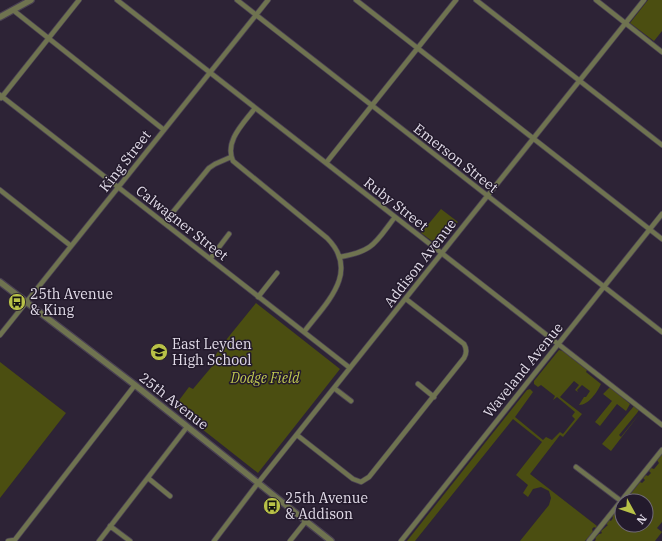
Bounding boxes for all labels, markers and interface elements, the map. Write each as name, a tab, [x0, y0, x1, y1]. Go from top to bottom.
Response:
street label: Emerson Street	[410, 119, 502, 197]
street label: King Street	[95, 126, 155, 195]
street label: Ruby Street	[360, 173, 432, 235]
street label: Calwagner Street	[132, 181, 232, 265]
street label: Addison Avenue	[380, 215, 460, 311]
place label: 25th Avenue & King	[30, 285, 113, 319]
bus stop icon: 25th Avenue & King	[7, 292, 27, 312]
street label: Waveland Avenue	[479, 319, 567, 421]
place label: East Leyden High School	[172, 335, 252, 369]
school or university icon: East Leyden High School	[149, 342, 169, 362]
street label: 25th Avenue	[136, 368, 212, 434]
park label: Dodge Field	[229, 369, 300, 387]
place label: 25th Avenue & Addison	[285, 489, 368, 523]
north arrow	[614, 493, 654, 533]
bus stop icon: 25th Avenue & Addison	[262, 496, 282, 516]
text: N	[633, 512, 650, 527]

